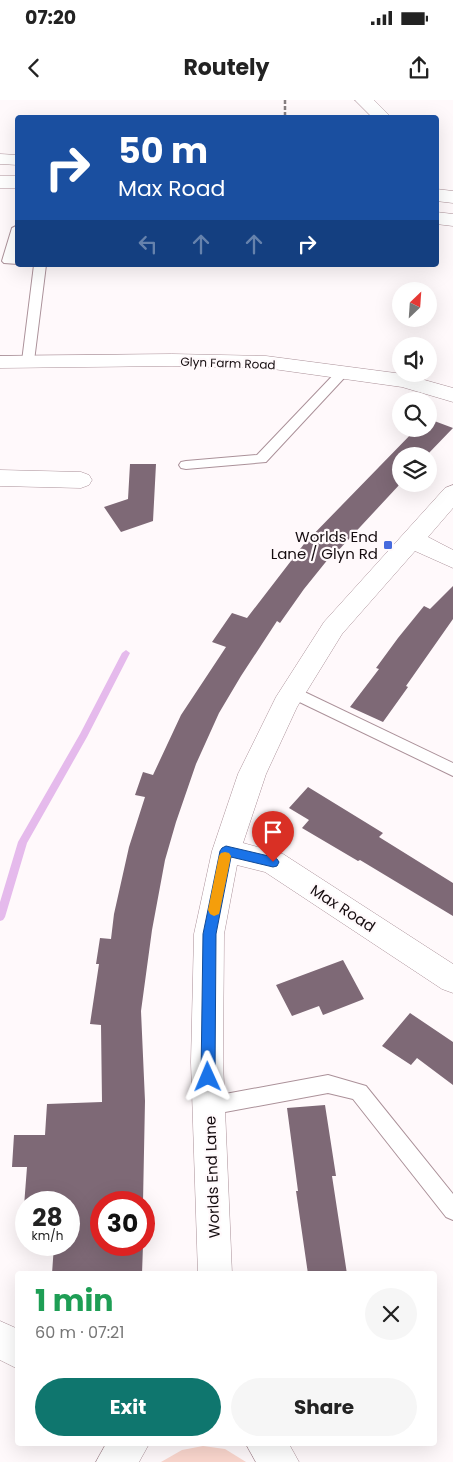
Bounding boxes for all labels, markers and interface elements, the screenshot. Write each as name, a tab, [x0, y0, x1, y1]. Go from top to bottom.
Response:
text: 07:20	[25, 4, 76, 31]
text: Routely	[183, 52, 270, 83]
icon: back	[20, 54, 48, 82]
icon: share	[405, 54, 433, 82]
text: 50 m	[118, 126, 208, 175]
icon: right	[35, 135, 100, 200]
text: Max Road	[118, 173, 225, 204]
icon: left	[134, 230, 162, 258]
icon: ahead	[187, 230, 215, 258]
icon: ahead	[240, 230, 268, 258]
icon: right	[293, 230, 321, 258]
north arrow	[392, 282, 438, 328]
map controls	[392, 282, 437, 492]
button: sound	[392, 337, 437, 382]
street label: Glyn Farm Road	[180, 353, 276, 373]
button: search	[392, 392, 437, 437]
button: layers	[392, 447, 437, 492]
place label: Worlds End Lane / Glyn Rd	[271, 526, 378, 564]
marker: Worlds End Lane / Glyn Rd	[382, 539, 394, 551]
pin	[252, 811, 294, 862]
icon: arrive	[259, 818, 287, 846]
street label: Max Road	[307, 879, 379, 937]
position arrow	[181, 1050, 233, 1102]
street label: Worlds End Lane	[199, 1115, 225, 1239]
speed limit sign: 30	[90, 1191, 155, 1256]
text: 28	[32, 1200, 63, 1235]
text: km/h	[32, 1227, 63, 1244]
text: 1 min	[35, 1279, 113, 1322]
button: close	[365, 1288, 417, 1340]
text: 60 m · 07:21	[35, 1321, 124, 1344]
button: Exit	[35, 1378, 221, 1436]
button: Share	[231, 1378, 417, 1436]

